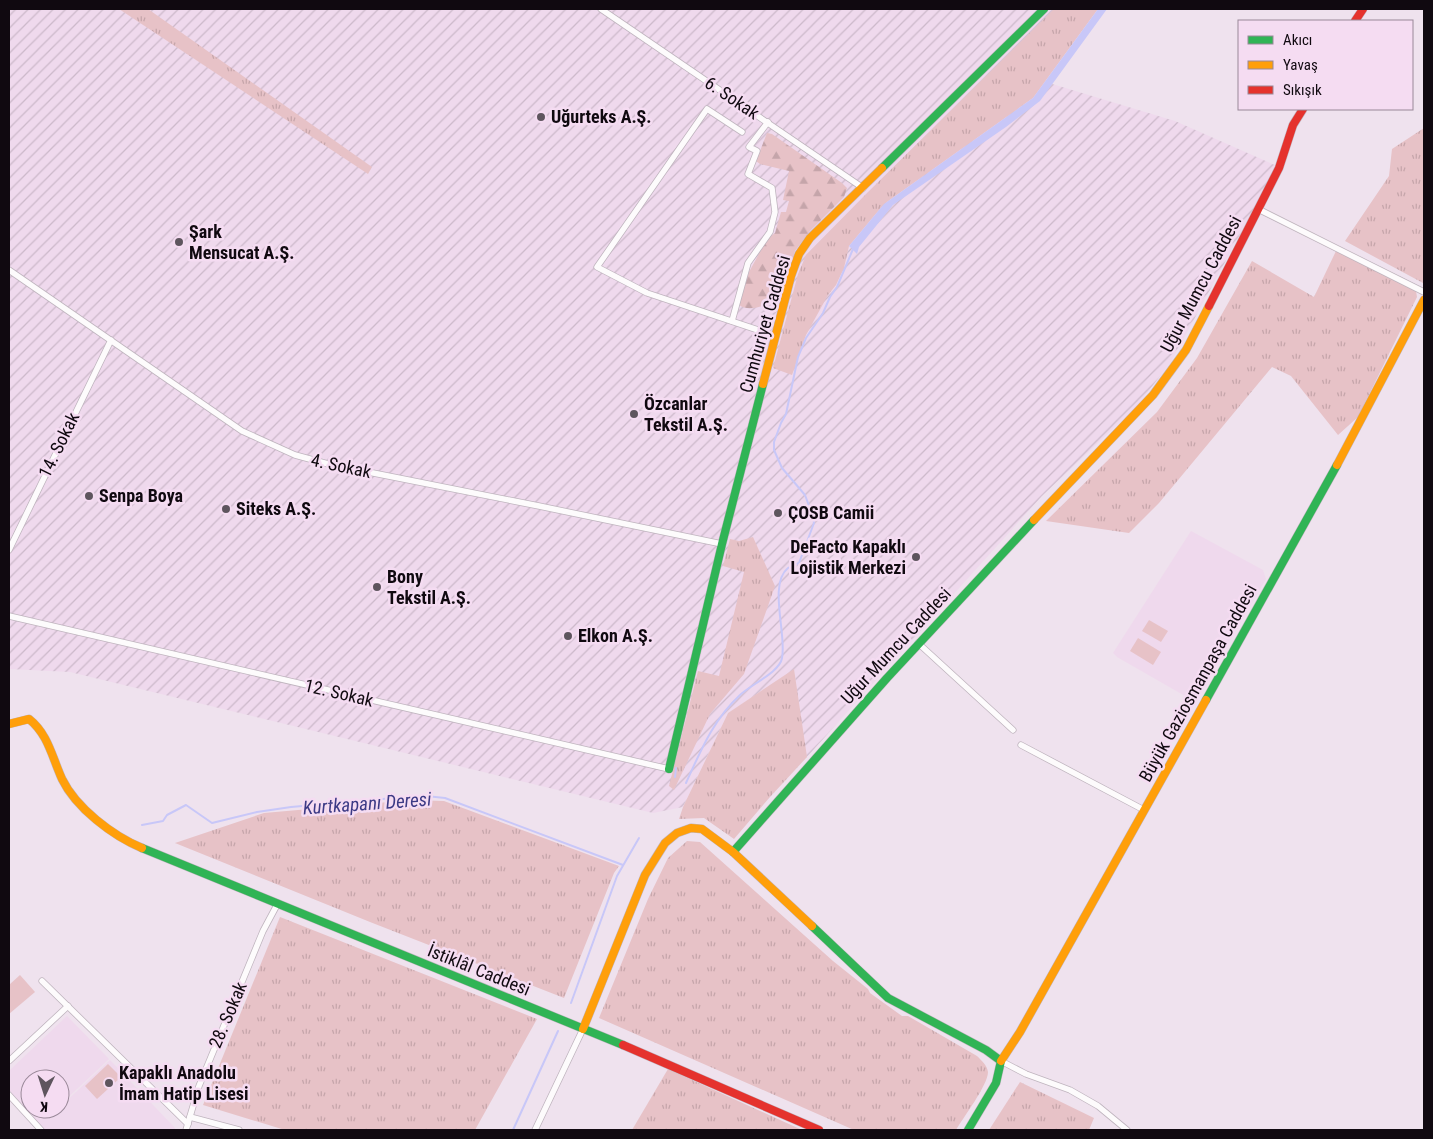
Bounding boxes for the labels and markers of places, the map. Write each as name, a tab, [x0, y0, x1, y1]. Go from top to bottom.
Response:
place label: Uğurteks A.Ş.	[551, 106, 652, 127]
marker: Uğurteks A.Ş.	[535, 111, 547, 123]
place label: Şark Mensucat A.Ş.	[189, 221, 295, 263]
marker: Şark Mensucat A.Ş.	[173, 236, 185, 248]
place label: Özcanlar Tekstil A.Ş.	[644, 393, 728, 435]
marker: Özcanlar Tekstil A.Ş.	[628, 408, 640, 420]
place label: Senpa Boya	[99, 485, 183, 506]
marker: Senpa Boya	[83, 490, 95, 502]
place label: Siteks A.Ş.	[236, 498, 316, 519]
place label: ÇOSB Camii	[788, 502, 874, 523]
marker: Siteks A.Ş.	[220, 503, 232, 515]
marker: ÇOSB Camii	[772, 507, 784, 519]
place label: DeFacto Kapaklı Lojistik Merkezi	[790, 536, 906, 578]
marker: DeFacto Kapaklı Lojistik Merkezi	[910, 551, 922, 563]
place label: Bony Tekstil A.Ş.	[387, 566, 471, 608]
marker: Bony Tekstil A.Ş.	[371, 581, 383, 593]
place label: Elkon A.Ş.	[578, 625, 653, 646]
marker: Elkon A.Ş.	[562, 630, 574, 642]
place label: Kapaklı Anadolu İmam Hatip Lisesi	[119, 1062, 248, 1104]
marker: Kapaklı Anadolu İmam Hatip Lisesi	[103, 1077, 115, 1089]

